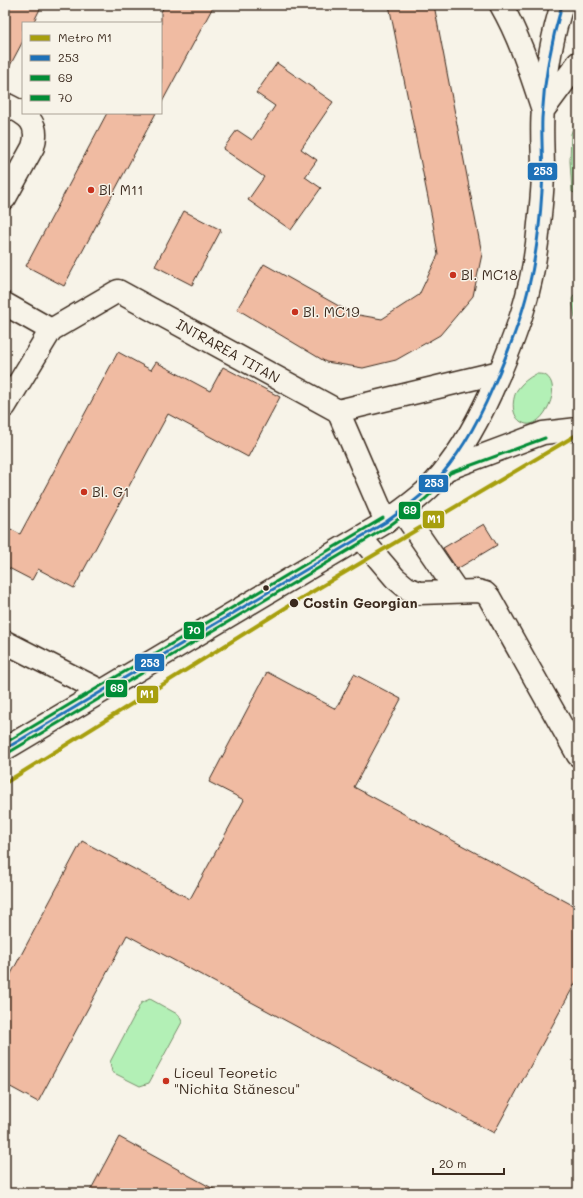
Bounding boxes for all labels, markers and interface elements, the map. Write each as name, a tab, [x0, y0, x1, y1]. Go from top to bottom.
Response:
legend	[22, 22, 162, 114]
text: Metro M1	[58, 29, 112, 45]
text: 253	[58, 49, 79, 65]
text: 69	[58, 69, 72, 85]
text: 70	[58, 89, 73, 105]
line badge: 253	[527, 162, 558, 181]
text: 253	[533, 163, 553, 178]
place label: Bl. M11	[99, 180, 144, 199]
marker: Bl. M11	[86, 185, 96, 195]
place label: Bl. MC18	[461, 265, 518, 284]
marker: Bl. MC18	[448, 270, 458, 280]
place label: Bl. MC19	[303, 302, 360, 321]
marker: Bl. MC19	[290, 307, 300, 317]
street label: INTRAREA TITAN	[173, 314, 284, 387]
line badge: 253	[418, 474, 449, 493]
text: 253	[424, 475, 444, 490]
place label: Bl. G1	[92, 482, 129, 501]
marker: Bl. G1	[79, 487, 89, 497]
line badge: 69	[398, 501, 421, 520]
text: 69	[403, 502, 417, 517]
line badge: M1	[422, 510, 445, 529]
text: M1	[427, 511, 441, 526]
unlabelled marker	[261, 583, 271, 593]
place label: Costin Georgian	[303, 593, 418, 612]
marker: Costin Georgian	[288, 597, 300, 609]
line badge: 70	[183, 621, 205, 640]
text: 70	[187, 622, 201, 637]
line badge: 253	[134, 653, 165, 672]
text: 253	[140, 655, 160, 670]
line badge: 69	[105, 679, 128, 698]
text: 69	[110, 680, 124, 695]
line badge: M1	[136, 685, 159, 704]
text: M1	[140, 686, 154, 701]
place label: Liceul Teoretic "Nichita Stănescu"	[174, 1063, 300, 1098]
marker: Liceul Teoretic "Nichita Stănescu"	[161, 1076, 171, 1086]
scale bar	[433, 1150, 504, 1176]
text: 20 m	[439, 1155, 467, 1171]

